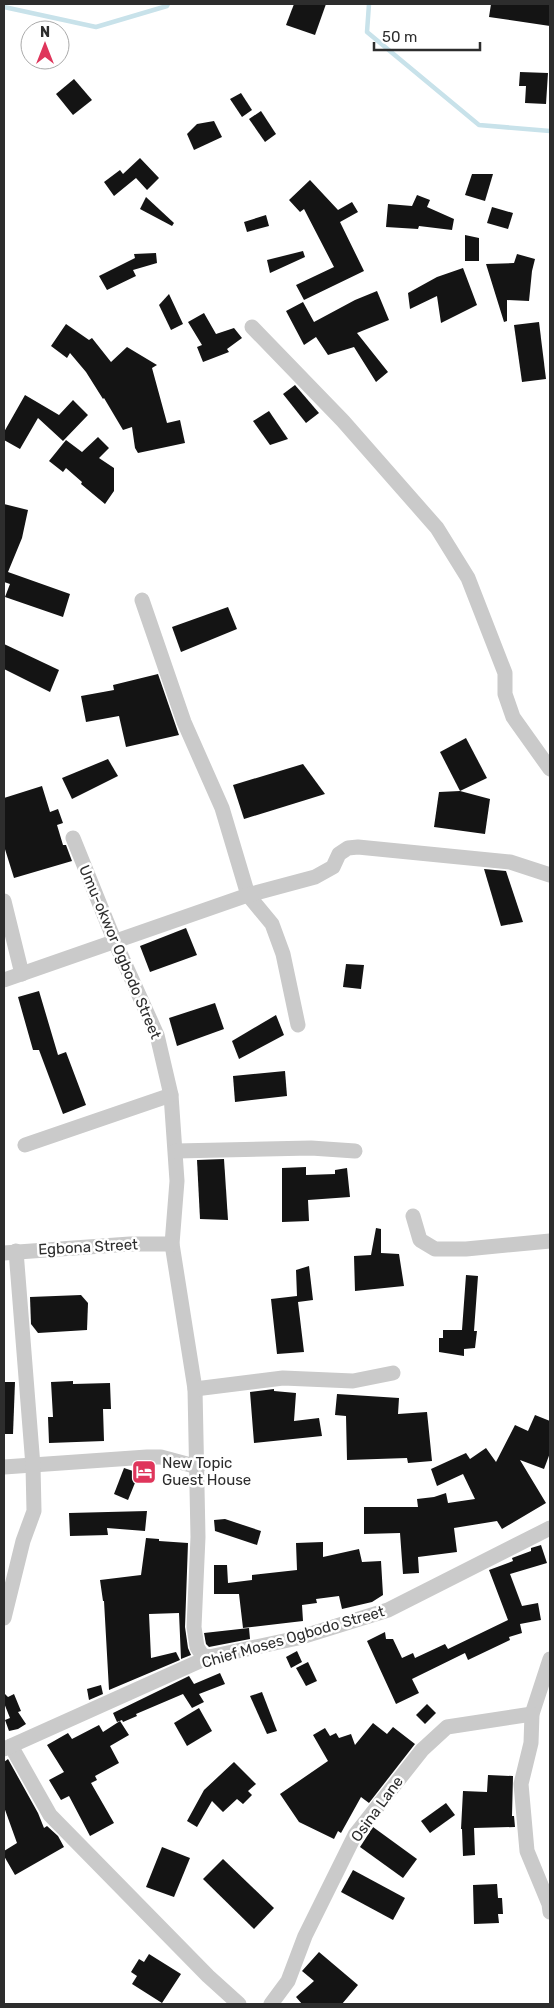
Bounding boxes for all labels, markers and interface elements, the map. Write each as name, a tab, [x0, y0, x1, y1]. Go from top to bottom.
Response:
north arrow	[20, 20, 70, 70]
scale bar	[374, 20, 480, 52]
text: N	[40, 24, 50, 41]
text: 50 m	[382, 28, 417, 46]
street label: Umu-okwor Ogbodo Street	[75, 862, 165, 1042]
street label: Egbona Street	[38, 1235, 138, 1259]
place label: New Topic Guest House	[162, 1454, 251, 1489]
hotel icon: New Topic Guest House	[131, 1459, 157, 1485]
street label: Chief Moses Ogbodo Street	[200, 1602, 387, 1672]
street label: Osina Lane	[347, 1773, 407, 1845]

